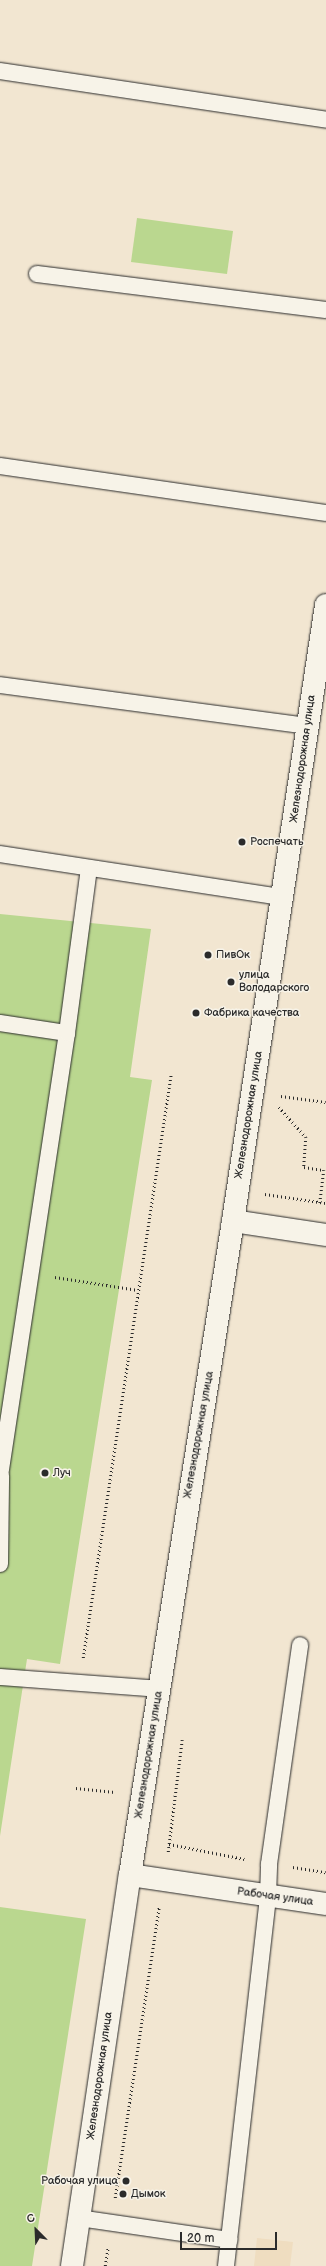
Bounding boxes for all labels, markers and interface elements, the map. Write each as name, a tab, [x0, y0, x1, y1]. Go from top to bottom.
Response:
street label: Железнодорожная улица	[287, 694, 319, 824]
place label: Роспечать	[250, 835, 303, 849]
marker: Роспечать	[237, 837, 247, 847]
place label: ПивОк	[216, 948, 250, 962]
marker: ПивОк	[203, 950, 213, 960]
place label: улица Володарского	[239, 969, 309, 995]
marker: улица Володарского	[226, 977, 236, 987]
place label: Фабрика качества	[204, 1006, 299, 1020]
marker: Фабрика качества	[191, 1008, 201, 1018]
street label: Железнодорожная улица	[232, 1050, 266, 1180]
street label: Железнодорожная улица	[181, 1370, 217, 1500]
place label: Луч	[53, 1466, 71, 1480]
marker: Луч	[40, 1468, 50, 1478]
street label: Железнодорожная улица	[132, 1690, 166, 1820]
street label: Рабочая улица	[236, 1885, 314, 1909]
street label: Железнодорожная улица	[84, 2011, 116, 2141]
place label: Рабочая улица	[41, 2174, 118, 2188]
marker: Рабочая улица	[121, 2176, 131, 2186]
place label: Дымок	[131, 2187, 166, 2201]
marker: Дымок	[118, 2189, 128, 2199]
north arrow	[16, 2210, 56, 2250]
text: С	[25, 2211, 37, 2226]
scale bar	[182, 2224, 279, 2250]
text: 20 m	[187, 2231, 214, 2246]

